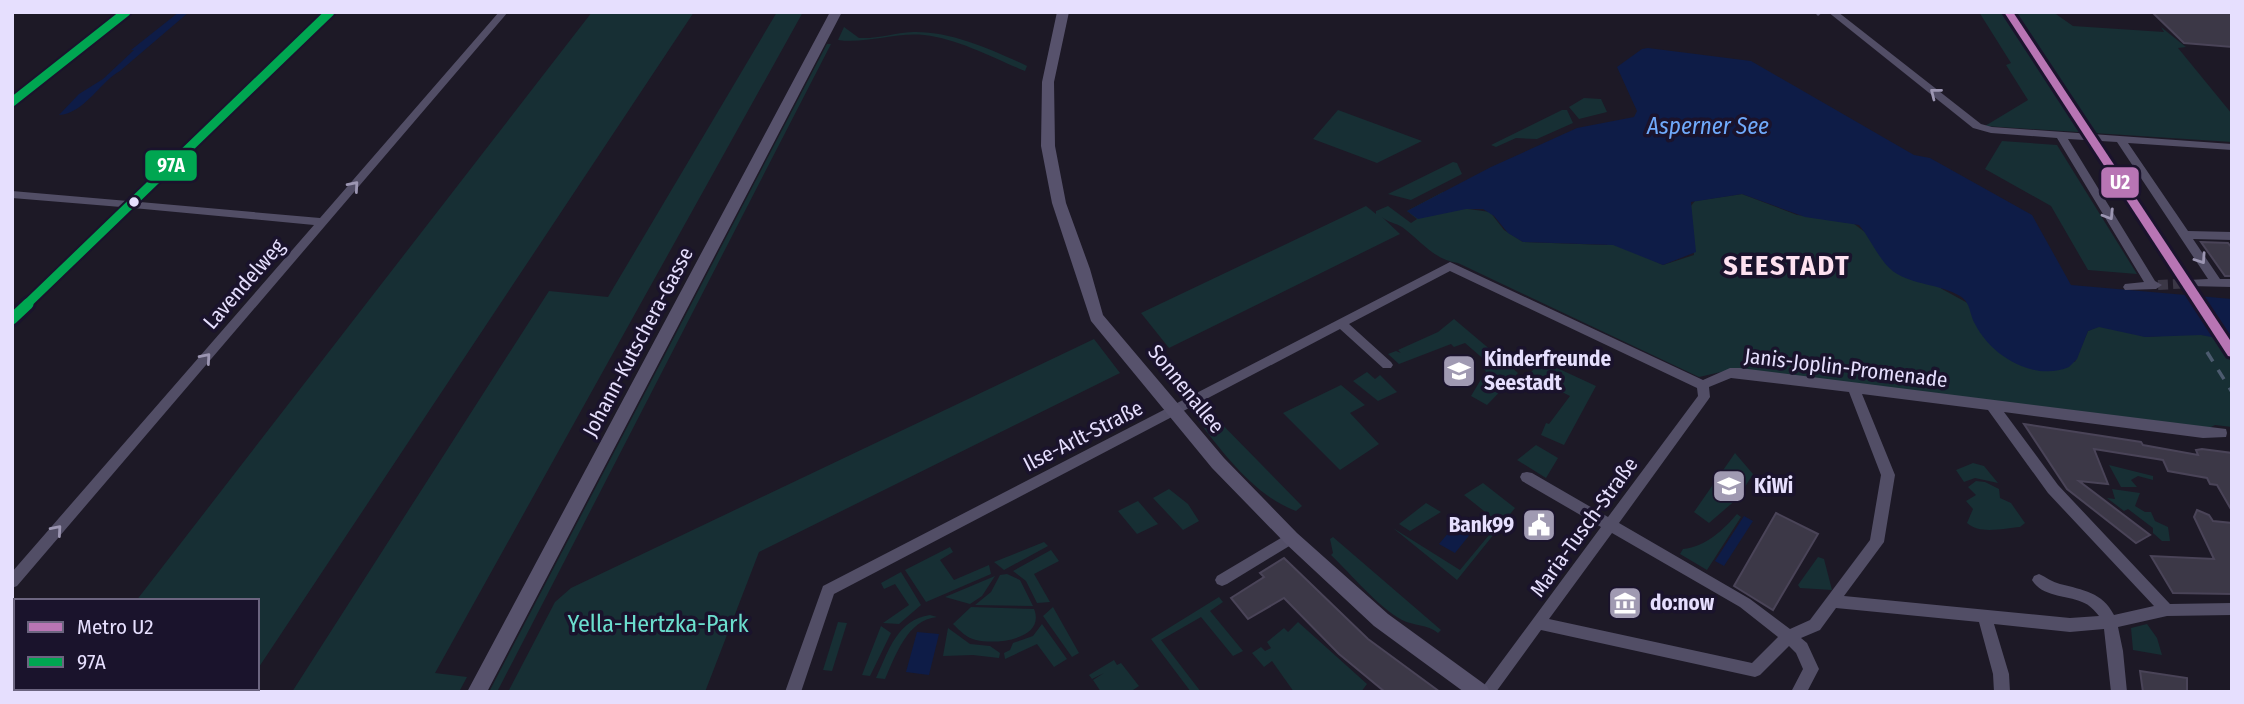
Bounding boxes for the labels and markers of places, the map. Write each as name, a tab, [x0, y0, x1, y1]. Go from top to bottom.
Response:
unlabelled marker	[127, 195, 141, 209]
place label: Kinderfreunde Seestadt	[1484, 346, 1611, 396]
school or university icon: Kinderfreunde Seestadt	[1440, 352, 1478, 390]
school or university icon: KiWi	[1710, 467, 1748, 505]
place label: KiWi	[1754, 473, 1793, 499]
public building icon: Bank99	[1520, 506, 1558, 544]
place label: Bank99	[1449, 512, 1514, 538]
museum icon: do:now	[1606, 584, 1644, 622]
place label: do:now	[1650, 590, 1715, 616]

